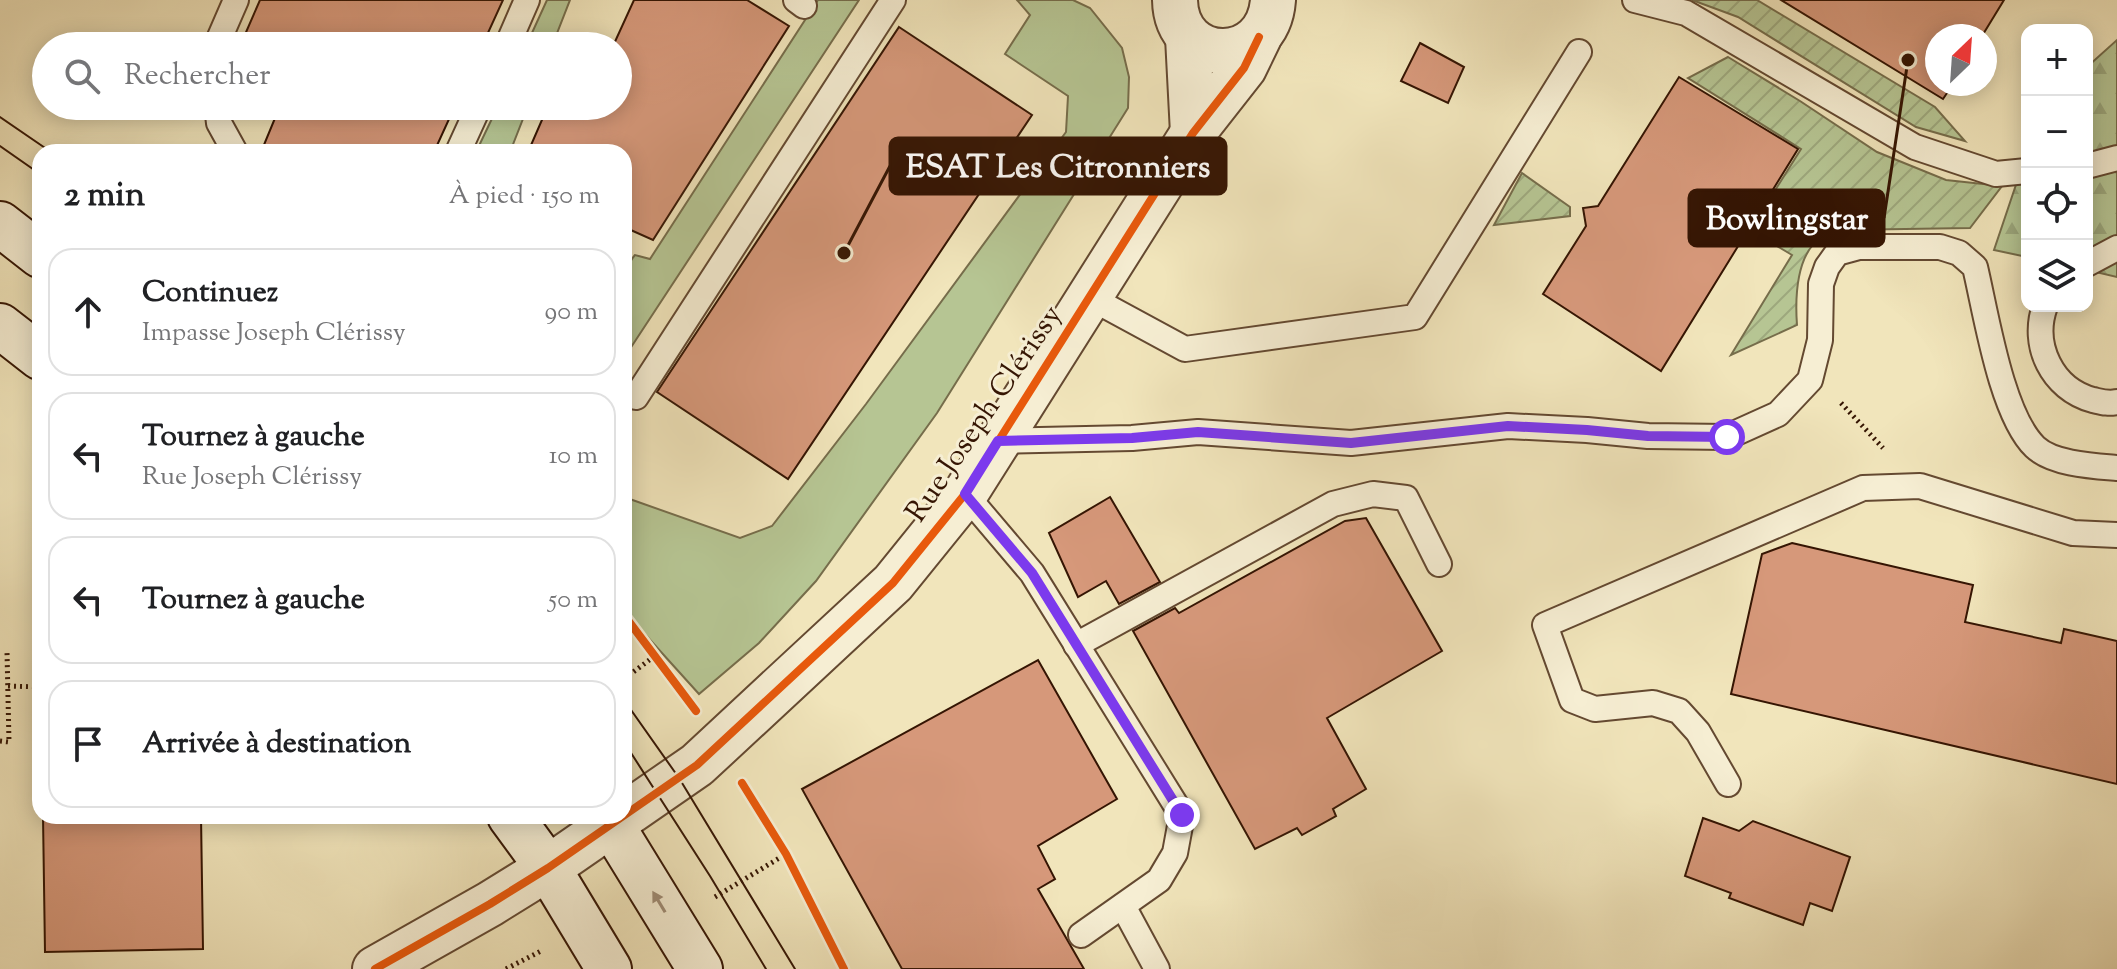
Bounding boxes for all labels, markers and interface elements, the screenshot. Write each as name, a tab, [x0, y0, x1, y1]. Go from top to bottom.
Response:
north arrow	[1925, 24, 1997, 96]
map controls	[2021, 24, 2093, 312]
button: +	[2021, 24, 2093, 96]
search box	[32, 32, 632, 120]
icon: search	[60, 54, 104, 98]
text: Rechercher	[124, 55, 271, 98]
button: −	[2021, 96, 2093, 168]
callout: ESAT Les Citronniers	[890, 138, 1226, 194]
text: ESAT Les Citronniers	[906, 146, 1210, 192]
button: locate	[2021, 168, 2093, 240]
text: 2 min	[64, 172, 145, 221]
text: À pied · 150 m	[449, 178, 600, 215]
callout: Bowlingstar	[1689, 190, 1884, 246]
text: Bowlingstar	[1706, 198, 1869, 244]
button: layers	[2021, 240, 2093, 312]
text: Continuez	[142, 272, 278, 315]
icon: ahead	[66, 290, 110, 334]
text: 90 m	[545, 294, 598, 331]
street label: Rue Joseph Clérissy	[896, 297, 1074, 532]
text: Impasse Joseph Clérissy	[142, 315, 406, 352]
text: Tournez à gauche	[142, 416, 365, 459]
route start	[1709, 419, 1745, 455]
icon: left	[66, 434, 110, 478]
text: 10 m	[549, 438, 598, 475]
text: Rue Joseph Clérissy	[142, 459, 362, 496]
icon: left	[66, 578, 110, 622]
text: Tournez à gauche	[142, 579, 365, 622]
text: 50 m	[548, 582, 598, 619]
icon: arrive	[66, 722, 110, 766]
text: Arrivée à destination	[142, 723, 411, 766]
route end	[1164, 797, 1200, 833]
one-way arrow	[653, 891, 667, 913]

